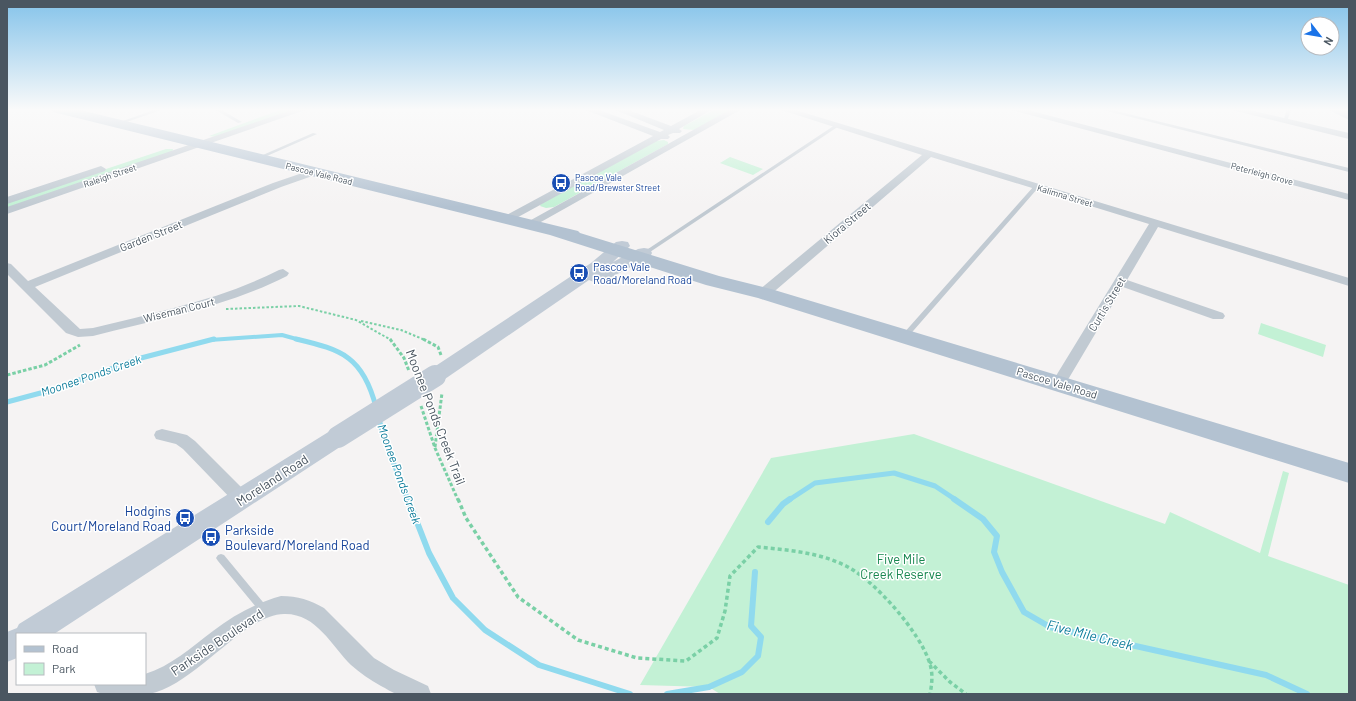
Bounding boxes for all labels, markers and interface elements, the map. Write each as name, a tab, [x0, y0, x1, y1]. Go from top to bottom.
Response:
north arrow	[1300, 16, 1340, 56]
text: N	[1322, 35, 1336, 48]
street label: Pascoe Vale Road	[285, 160, 354, 187]
street label: Peterleigh Grove	[1230, 160, 1295, 187]
street label: Raleigh Street	[82, 161, 138, 190]
bus stop icon: Pascoe Vale Road/Brewster Street	[550, 172, 572, 194]
place label: Pascoe Vale Road/Brewster Street	[575, 172, 660, 193]
street label: Kalimna Street	[1036, 182, 1094, 209]
street label: Kiora Street	[821, 199, 873, 246]
street label: Garden Street	[118, 217, 184, 254]
place label: Pascoe Vale Road/Moreland Road	[593, 260, 692, 286]
bus stop icon: Pascoe Vale Road/Moreland Road	[568, 262, 590, 284]
street label: Curtis Street	[1085, 274, 1128, 333]
street label: Wiseman Court	[142, 294, 216, 325]
street label: Moonee Ponds Creek Trail	[403, 347, 469, 487]
water label: Moonee Ponds Creek	[39, 351, 143, 399]
street label: Pascoe Vale Road	[1015, 364, 1099, 401]
water label: Moonee Ponds Creek	[375, 422, 425, 526]
street label: Moreland Road	[233, 451, 311, 509]
place label: Hodgins Court/Moreland Road	[51, 503, 171, 534]
bus stop icon: Hodgins Court/Moreland Road	[174, 507, 196, 529]
place label: Parkside Boulevard/Moreland Road	[225, 522, 370, 553]
bus stop icon: Parkside Boulevard/Moreland Road	[200, 526, 222, 548]
park label: Five Mile Creek Reserve	[860, 551, 942, 582]
street label: Parkside Boulevard	[168, 605, 266, 679]
water label: Five Mile Creek	[1045, 616, 1135, 653]
legend	[16, 633, 146, 685]
text: Road	[52, 641, 79, 655]
text: Park	[52, 661, 76, 675]

